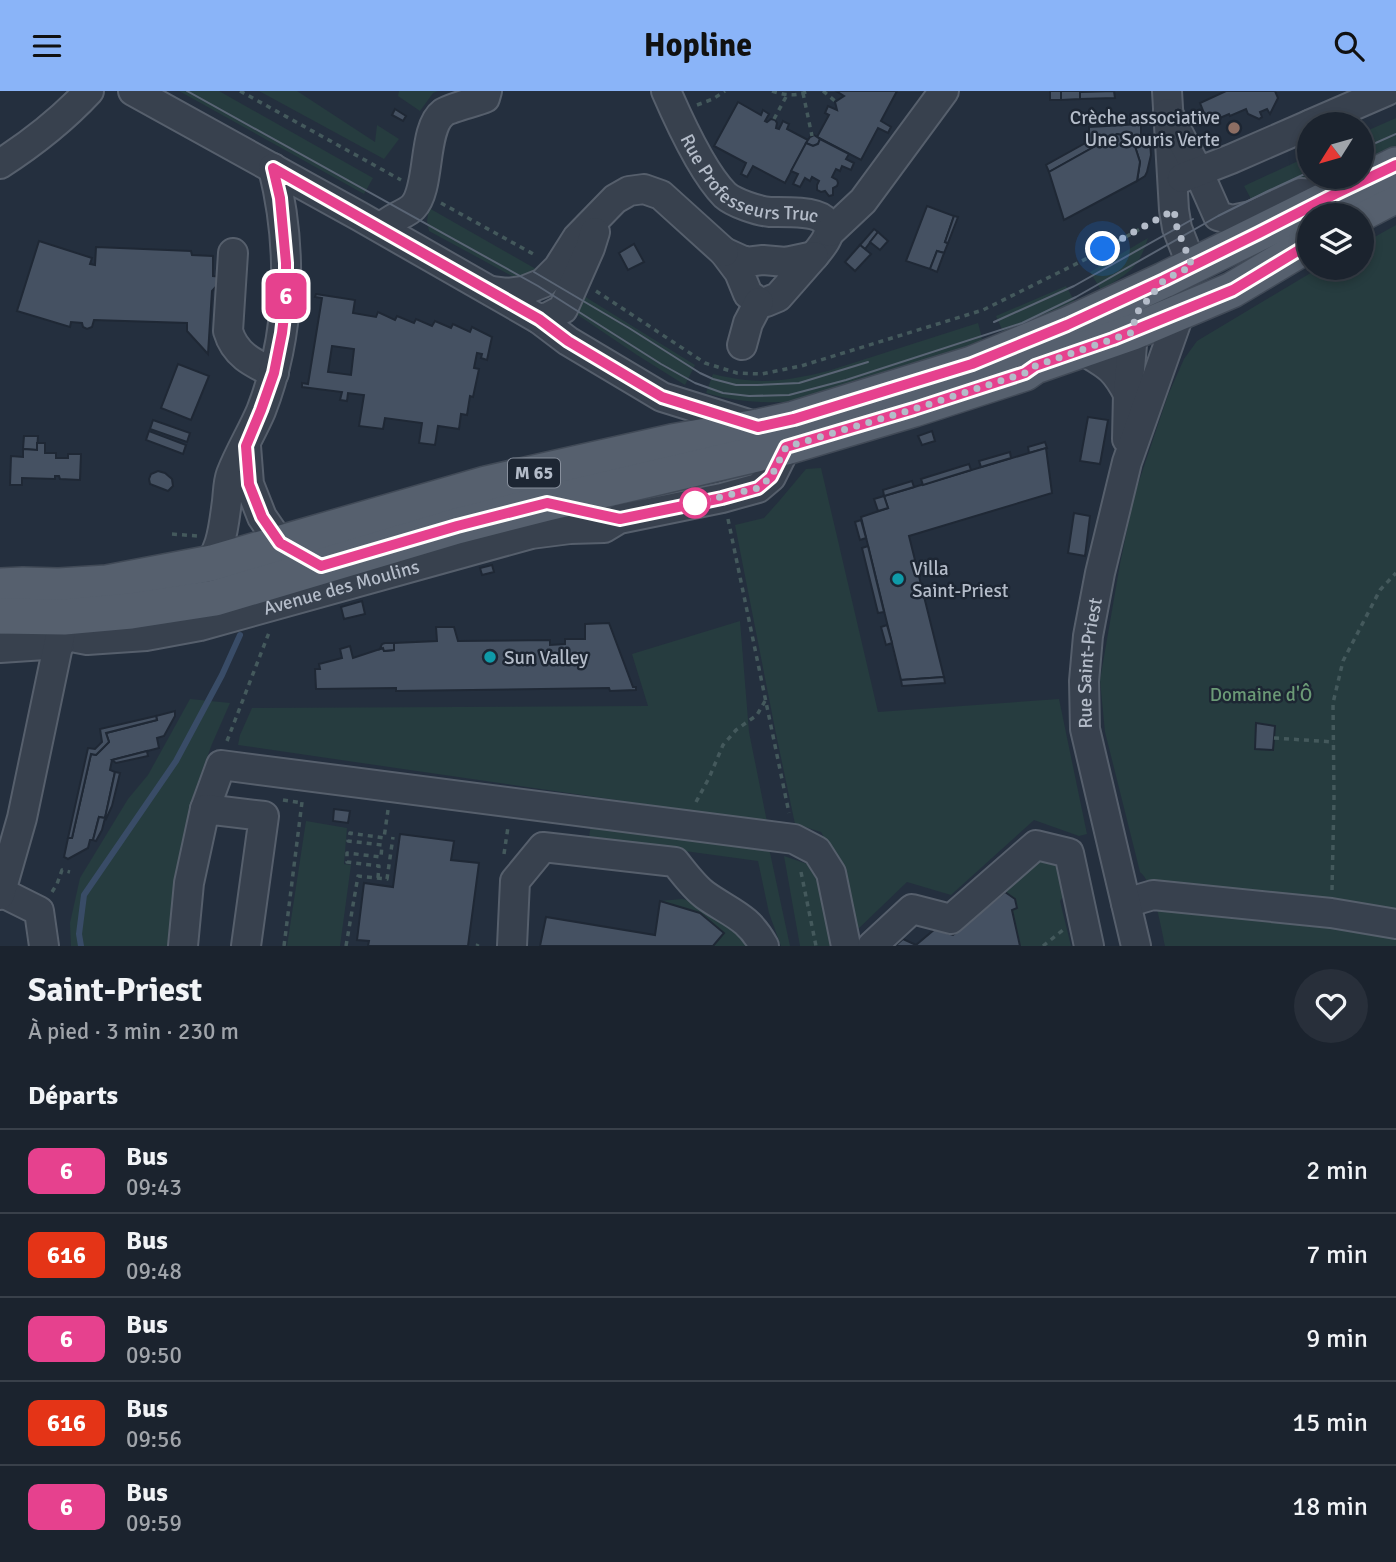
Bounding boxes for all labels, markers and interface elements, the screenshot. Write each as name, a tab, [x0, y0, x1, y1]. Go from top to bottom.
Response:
text: Hopline	[644, 26, 752, 65]
icon: menu	[28, 27, 66, 65]
icon: search	[1330, 27, 1368, 65]
place label: Crèche associative Une Souris Verte	[1070, 106, 1220, 152]
north arrow	[1297, 112, 1374, 189]
map controls	[1297, 112, 1374, 280]
marker: Crèche associative Une Souris Verte	[1226, 120, 1242, 136]
street label: Rue Professeurs Truc	[675, 130, 821, 229]
button: layers	[1297, 203, 1374, 280]
your location	[1085, 231, 1120, 266]
line badge: 6	[263, 273, 309, 319]
text: 6	[280, 281, 292, 311]
road number: M 65	[508, 459, 560, 487]
unlabelled marker	[680, 488, 710, 518]
street label: Avenue des Moulins	[261, 555, 422, 621]
place label: Villa Saint-Priest	[912, 557, 1009, 603]
marker: Villa Saint-Priest	[890, 571, 906, 587]
street label: Rue Saint-Priest	[1073, 596, 1108, 729]
place label: Sun Valley	[504, 646, 588, 670]
marker: Sun Valley	[482, 649, 498, 665]
park label: Domaine d'Ô	[1210, 683, 1312, 707]
button: heart	[1294, 969, 1368, 1043]
text: Saint-Priest	[28, 970, 202, 1011]
text: À pied · 3 min · 230 m	[28, 1017, 239, 1046]
text: Départs	[28, 1080, 118, 1112]
text: Bus	[126, 1141, 168, 1173]
text: 2 min	[1306, 1155, 1368, 1187]
text: 6	[60, 1156, 73, 1186]
text: 09:43	[126, 1173, 182, 1202]
text: Bus	[126, 1225, 168, 1257]
text: 7 min	[1306, 1239, 1368, 1271]
text: 616	[47, 1240, 86, 1270]
text: 09:48	[126, 1257, 182, 1286]
text: Bus	[126, 1309, 168, 1341]
text: 9 min	[1306, 1323, 1368, 1355]
text: 6	[60, 1324, 73, 1354]
text: 09:50	[126, 1341, 182, 1370]
text: Bus	[126, 1393, 168, 1425]
text: 15 min	[1292, 1407, 1368, 1439]
text: 616	[47, 1408, 86, 1438]
text: 09:56	[126, 1425, 182, 1454]
text: Bus	[126, 1477, 168, 1509]
text: 18 min	[1292, 1491, 1368, 1523]
text: 6	[60, 1492, 73, 1522]
text: 09:59	[126, 1509, 182, 1538]

